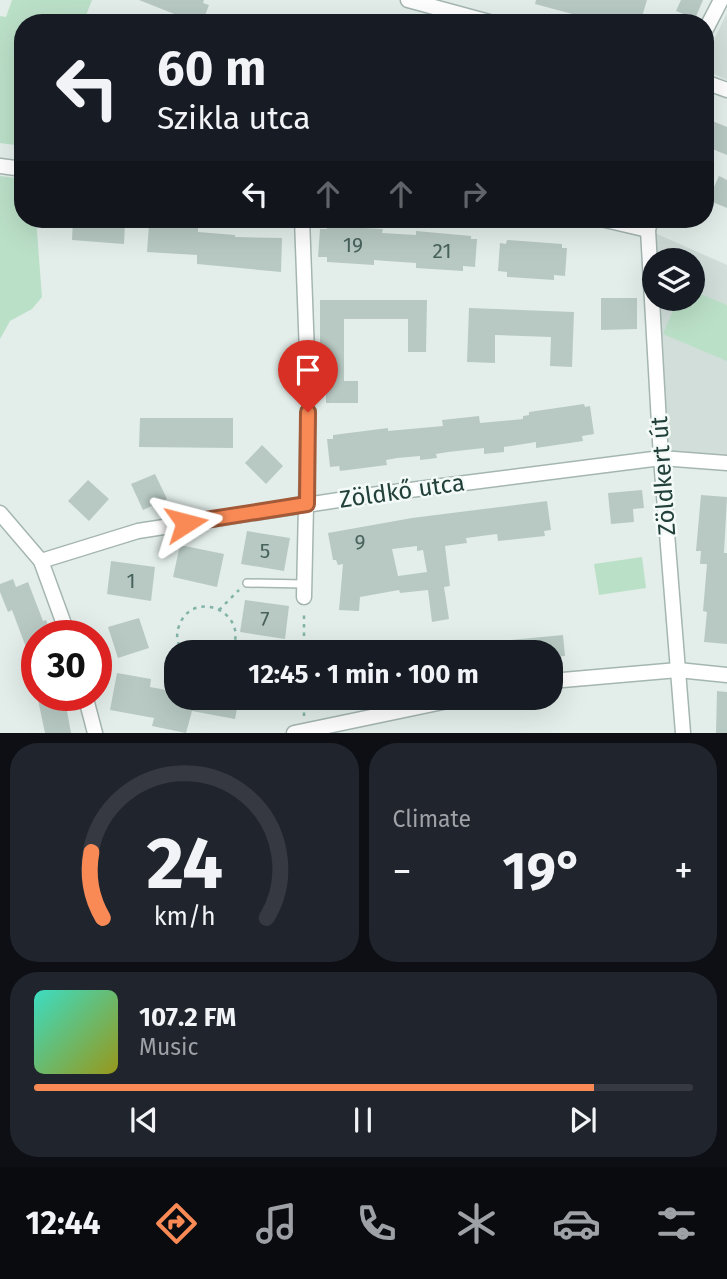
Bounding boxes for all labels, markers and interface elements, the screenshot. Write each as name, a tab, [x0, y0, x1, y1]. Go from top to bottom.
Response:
text: 60 m	[157, 39, 266, 98]
icon: left	[42, 42, 133, 133]
text: Szikla utca	[157, 99, 311, 137]
icon: left	[236, 175, 274, 213]
icon: ahead	[309, 175, 347, 213]
icon: ahead	[382, 175, 420, 213]
icon: right	[455, 175, 493, 213]
house number: 19	[343, 232, 363, 258]
house number: 21	[433, 238, 451, 264]
map controls	[642, 248, 705, 311]
button: layers	[642, 248, 705, 311]
pin	[278, 340, 338, 412]
icon: arrive	[289, 351, 327, 389]
street label: Zöldkert út	[645, 415, 681, 537]
street label: Zöldkő utca	[338, 468, 466, 514]
position arrow	[149, 486, 223, 560]
house number: 9	[354, 529, 366, 555]
house number: 5	[260, 538, 270, 564]
house number: 1	[126, 568, 136, 594]
house number: 7	[260, 606, 270, 632]
speed limit sign: 30	[21, 620, 112, 711]
text: 12:45 · 1 min · 100 m	[248, 659, 479, 690]
text: Climate	[393, 805, 471, 833]
text: 24	[146, 821, 223, 908]
text: 19°	[503, 840, 583, 903]
text: −	[393, 848, 412, 894]
text: +	[674, 848, 693, 894]
text: km/h	[153, 902, 215, 932]
text: 107.2 FM	[139, 1002, 236, 1033]
text: Music	[139, 1033, 199, 1061]
icon: previous	[125, 1101, 163, 1139]
icon: pause	[344, 1101, 382, 1139]
icon: next	[564, 1101, 602, 1139]
icon: directions	[152, 1199, 201, 1248]
icon: music	[252, 1199, 301, 1248]
icon: phone	[352, 1199, 401, 1248]
icon: climate	[452, 1199, 501, 1248]
icon: car	[552, 1199, 601, 1248]
icon: filters	[652, 1199, 701, 1248]
text: 12:44	[26, 1204, 101, 1242]

